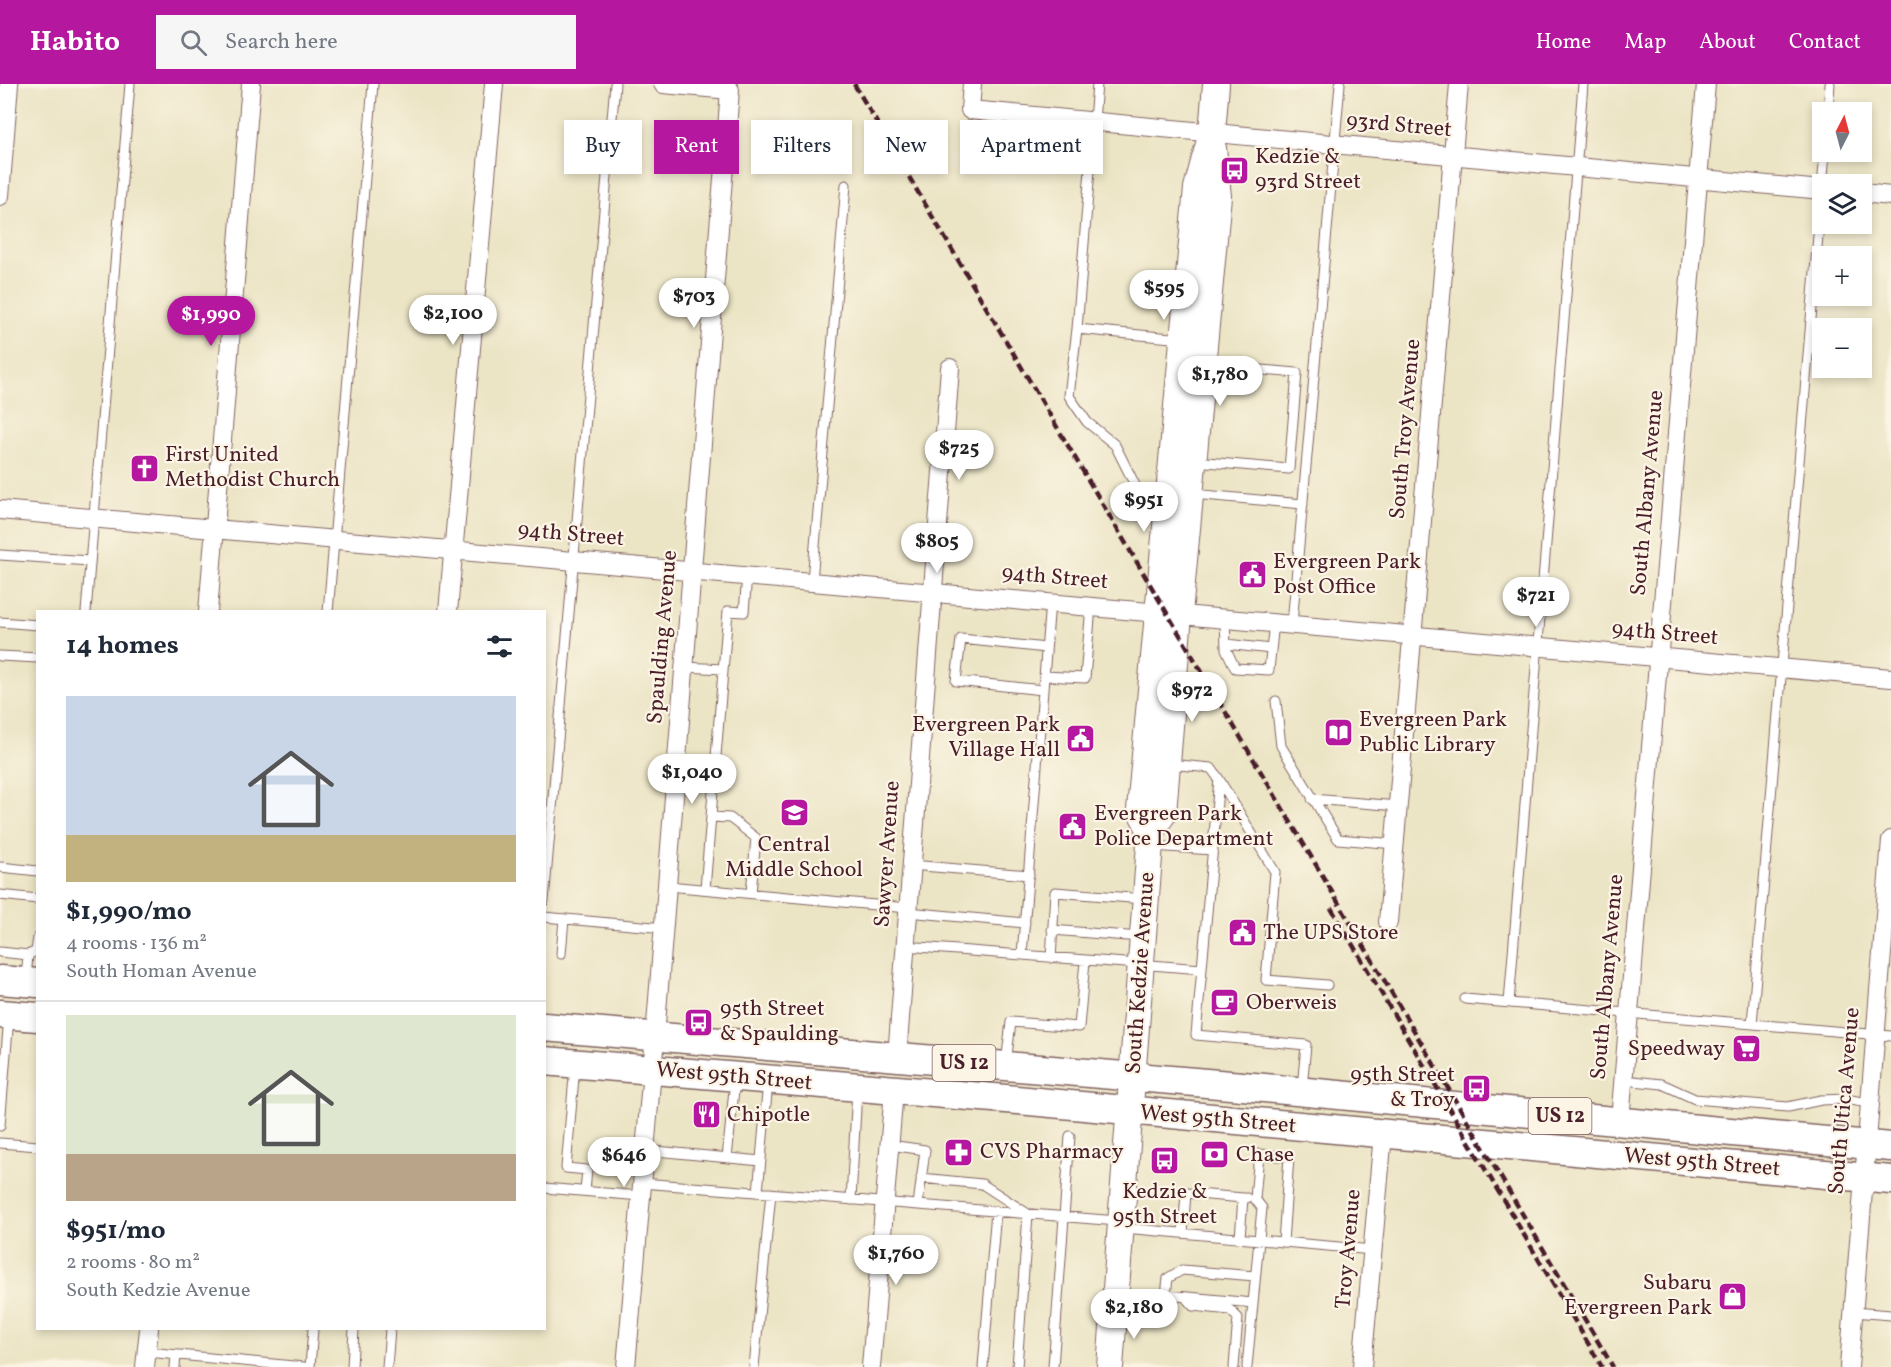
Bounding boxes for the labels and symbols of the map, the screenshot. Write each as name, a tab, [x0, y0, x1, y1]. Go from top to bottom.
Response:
north arrow	[1812, 102, 1872, 162]
street label: 93rd Street	[1345, 106, 1453, 146]
place label: Kedzie & 93rd Street	[1255, 142, 1361, 198]
bus stop icon: Kedzie & 93rd Street	[1218, 154, 1250, 186]
pin: $595	[1128, 270, 1200, 321]
pin: $703	[658, 278, 730, 329]
pin: $2,100	[404, 295, 502, 346]
pin: $1,990	[162, 296, 260, 347]
street label: South Troy Avenue	[1383, 337, 1429, 521]
pin: $1,780	[1171, 356, 1269, 407]
street label: South Albany Avenue	[1624, 389, 1672, 597]
pin: $725	[923, 430, 995, 481]
place label: First United Methodist Church	[165, 440, 340, 496]
church icon: First United Methodist Church	[128, 452, 160, 484]
pin: $951	[1108, 482, 1180, 533]
street label: 94th Street	[516, 515, 626, 555]
pin: $805	[901, 523, 973, 574]
place label: Evergreen Park Post Office	[1273, 547, 1421, 603]
street label: Spaulding Avenue	[640, 549, 686, 725]
street label: 94th Street	[1000, 558, 1110, 598]
public building icon: Evergreen Park Post Office	[1236, 559, 1268, 591]
pin: $721	[1500, 577, 1572, 628]
street label: 94th Street	[1610, 614, 1720, 654]
pin: $972	[1156, 672, 1228, 723]
place label: Evergreen Park Public Library	[1359, 705, 1507, 761]
place label: Evergreen Park Village Hall	[912, 710, 1060, 766]
library icon: Evergreen Park Public Library	[1322, 717, 1354, 749]
public building icon: Evergreen Park Village Hall	[1065, 722, 1097, 754]
pin: $1,040	[643, 754, 741, 805]
street label: Sawyer Avenue	[867, 780, 909, 928]
school or university icon: Central Middle School	[778, 797, 810, 829]
place label: Evergreen Park Police Department	[1094, 799, 1274, 855]
public building icon: Evergreen Park Police Department	[1057, 811, 1089, 843]
place label: Central Middle School	[725, 830, 863, 886]
street label: South Kedzie Avenue	[1118, 871, 1164, 1075]
street label: South Albany Avenue	[1584, 873, 1632, 1081]
public building icon: The UPS Store	[1226, 917, 1258, 949]
place label: The UPS Store	[1263, 918, 1399, 949]
cafe icon: Oberweis	[1209, 987, 1241, 1019]
place label: Oberweis	[1246, 988, 1337, 1019]
place label: 95th Street & Spaulding	[720, 994, 839, 1050]
bus stop icon: 95th Street & Spaulding	[683, 1006, 715, 1038]
street label: South Utica Avenue	[1821, 1006, 1869, 1196]
supermarket icon: Speedway	[1730, 1033, 1762, 1065]
place label: Speedway	[1628, 1034, 1725, 1065]
road number: US 12	[932, 1045, 996, 1081]
street label: West 95th Street	[654, 1055, 814, 1099]
place label: 95th Street & Troy	[1350, 1060, 1455, 1116]
bus stop icon: 95th Street & Troy	[1460, 1072, 1492, 1104]
street label: West 95th Street	[1138, 1098, 1298, 1142]
road number: US 12	[1528, 1098, 1592, 1134]
restaurant icon: Chipotle	[690, 1099, 722, 1131]
place label: Chipotle	[727, 1100, 810, 1131]
pharmacy icon: CVS Pharmacy	[943, 1136, 975, 1168]
pin: $646	[588, 1137, 660, 1188]
place label: CVS Pharmacy	[980, 1137, 1124, 1168]
bank icon: Chase	[1199, 1139, 1231, 1171]
place label: Chase	[1236, 1140, 1294, 1171]
street label: West 95th Street	[1622, 1141, 1782, 1185]
bus stop icon: Kedzie & 95th Street	[1149, 1144, 1181, 1176]
place label: Kedzie & 95th Street	[1113, 1177, 1218, 1233]
street label: Troy Avenue	[1328, 1188, 1370, 1310]
pin: $1,760	[847, 1235, 945, 1286]
place label: Subaru Evergreen Park	[1564, 1268, 1712, 1324]
shop icon: Subaru Evergreen Park	[1717, 1280, 1749, 1312]
pin: $2,180	[1085, 1289, 1183, 1340]

